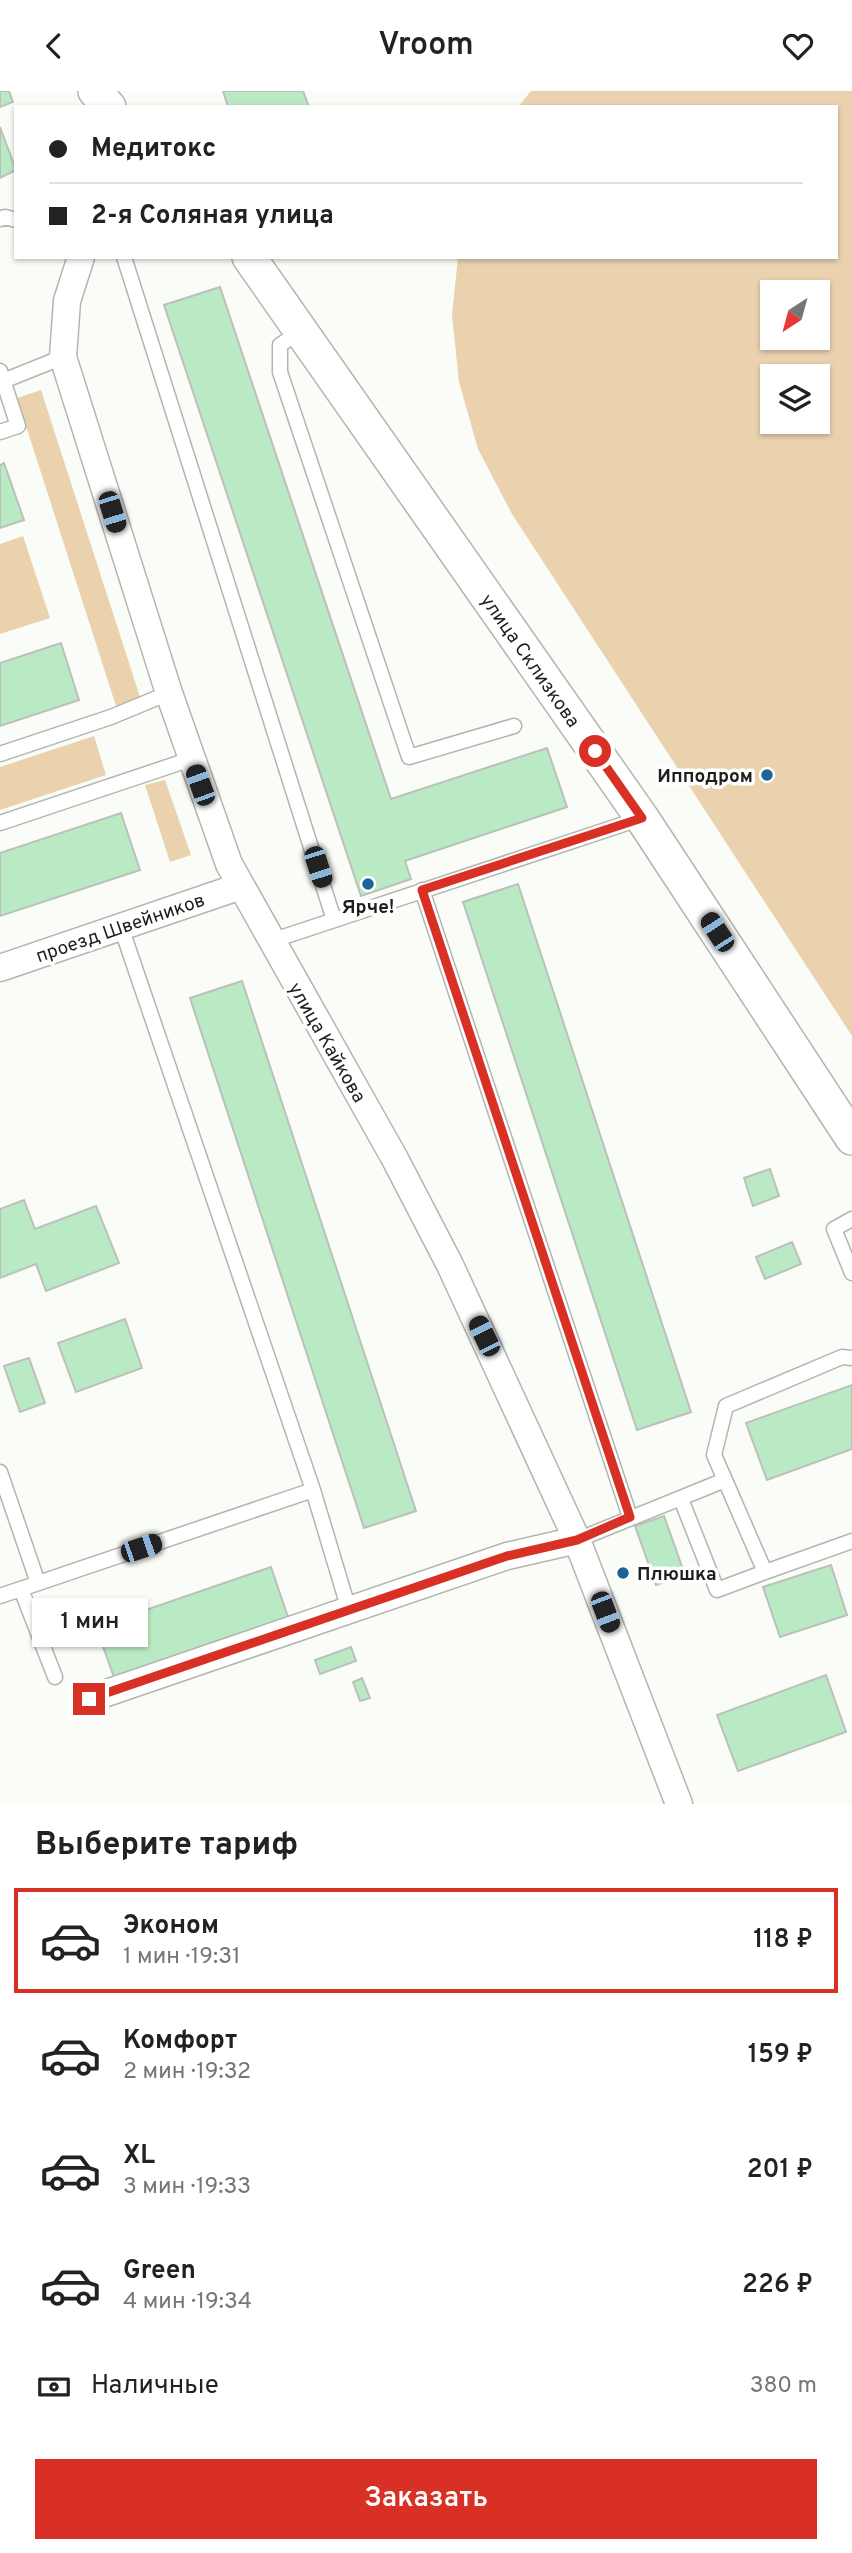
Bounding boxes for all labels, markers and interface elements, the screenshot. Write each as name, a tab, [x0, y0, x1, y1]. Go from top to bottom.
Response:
text: Vroom	[378, 26, 474, 66]
icon: back	[35, 27, 73, 65]
icon: heart	[779, 27, 817, 65]
text: Медитокс	[91, 133, 216, 166]
text: 2-я Соляная улица	[91, 200, 334, 233]
north arrow	[760, 280, 830, 350]
map controls	[760, 280, 830, 434]
button: layers	[760, 364, 830, 434]
car	[96, 489, 129, 535]
street label: улица Склизкова	[474, 590, 584, 733]
route start	[579, 735, 611, 767]
car	[183, 762, 218, 808]
place label: Ипподром	[657, 765, 753, 789]
marker: Ипподром	[759, 767, 775, 783]
car	[302, 844, 335, 890]
marker: Ярче!	[360, 876, 376, 892]
street label: проезд Швейников	[33, 889, 208, 969]
place label: Ярче!	[342, 896, 394, 920]
car	[697, 909, 738, 955]
street label: улица Кайкова	[282, 979, 370, 1107]
car	[466, 1313, 503, 1359]
car	[118, 1531, 165, 1565]
place label: Плюшка	[637, 1563, 717, 1587]
marker: Плюшка	[615, 1565, 631, 1581]
car	[588, 1589, 623, 1635]
callout: 1 мин	[31, 1597, 147, 1647]
text: 1 мин	[61, 1608, 119, 1637]
route end	[73, 1683, 105, 1715]
text: Выберите тариф	[35, 1826, 298, 1866]
icon: car	[39, 1909, 102, 1972]
text: Эконом	[123, 1910, 219, 1943]
text: 118 ₽	[753, 1924, 813, 1957]
text: 1 мин · 19:31	[123, 1943, 241, 1972]
icon: car	[39, 2024, 102, 2087]
text: Комфорт	[123, 2025, 237, 2058]
text: 159 ₽	[748, 2039, 813, 2072]
text: 2 мин · 19:32	[123, 2058, 251, 2087]
icon: car	[39, 2139, 102, 2202]
text: XL	[123, 2140, 155, 2173]
text: 201 ₽	[747, 2154, 813, 2187]
text: 3 мин · 19:33	[123, 2173, 251, 2202]
icon: car	[39, 2254, 102, 2317]
text: Green	[123, 2255, 196, 2288]
text: 226 ₽	[742, 2269, 813, 2302]
text: 4 мин · 19:34	[123, 2288, 252, 2317]
icon: cash	[35, 2368, 73, 2406]
text: Наличные	[91, 2370, 219, 2403]
text: 380 m	[750, 2372, 817, 2401]
button: Заказать	[35, 2459, 817, 2539]

